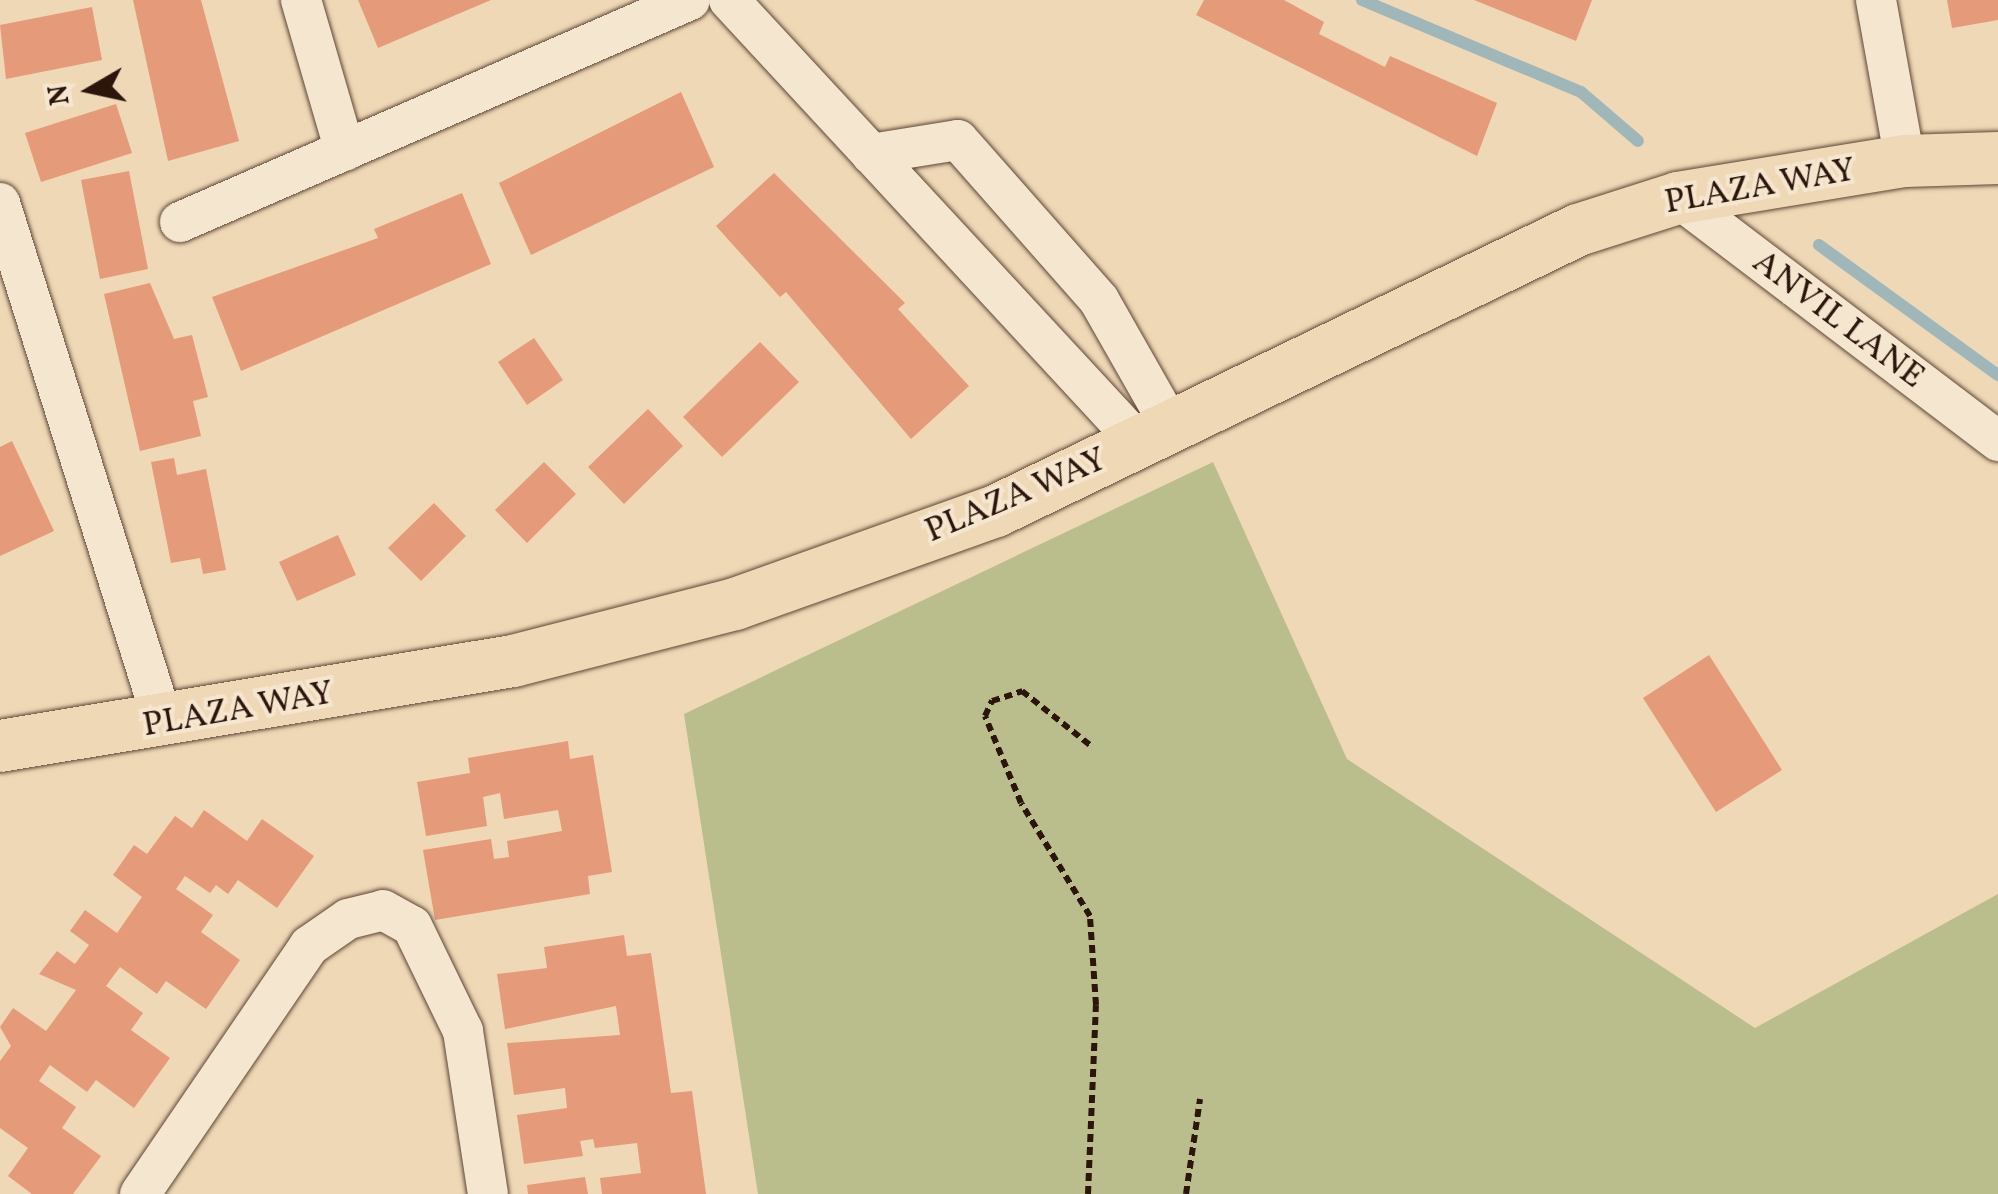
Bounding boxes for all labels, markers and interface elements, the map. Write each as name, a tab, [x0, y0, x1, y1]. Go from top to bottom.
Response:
north arrow	[40, 40, 140, 140]
text: N	[39, 82, 81, 108]
street label: PLAZA WAY	[1661, 149, 1859, 225]
street label: ANVIL LANE	[1744, 242, 1932, 398]
street label: PLAZA WAY	[919, 439, 1113, 553]
street label: PLAZA WAY	[139, 672, 337, 748]

